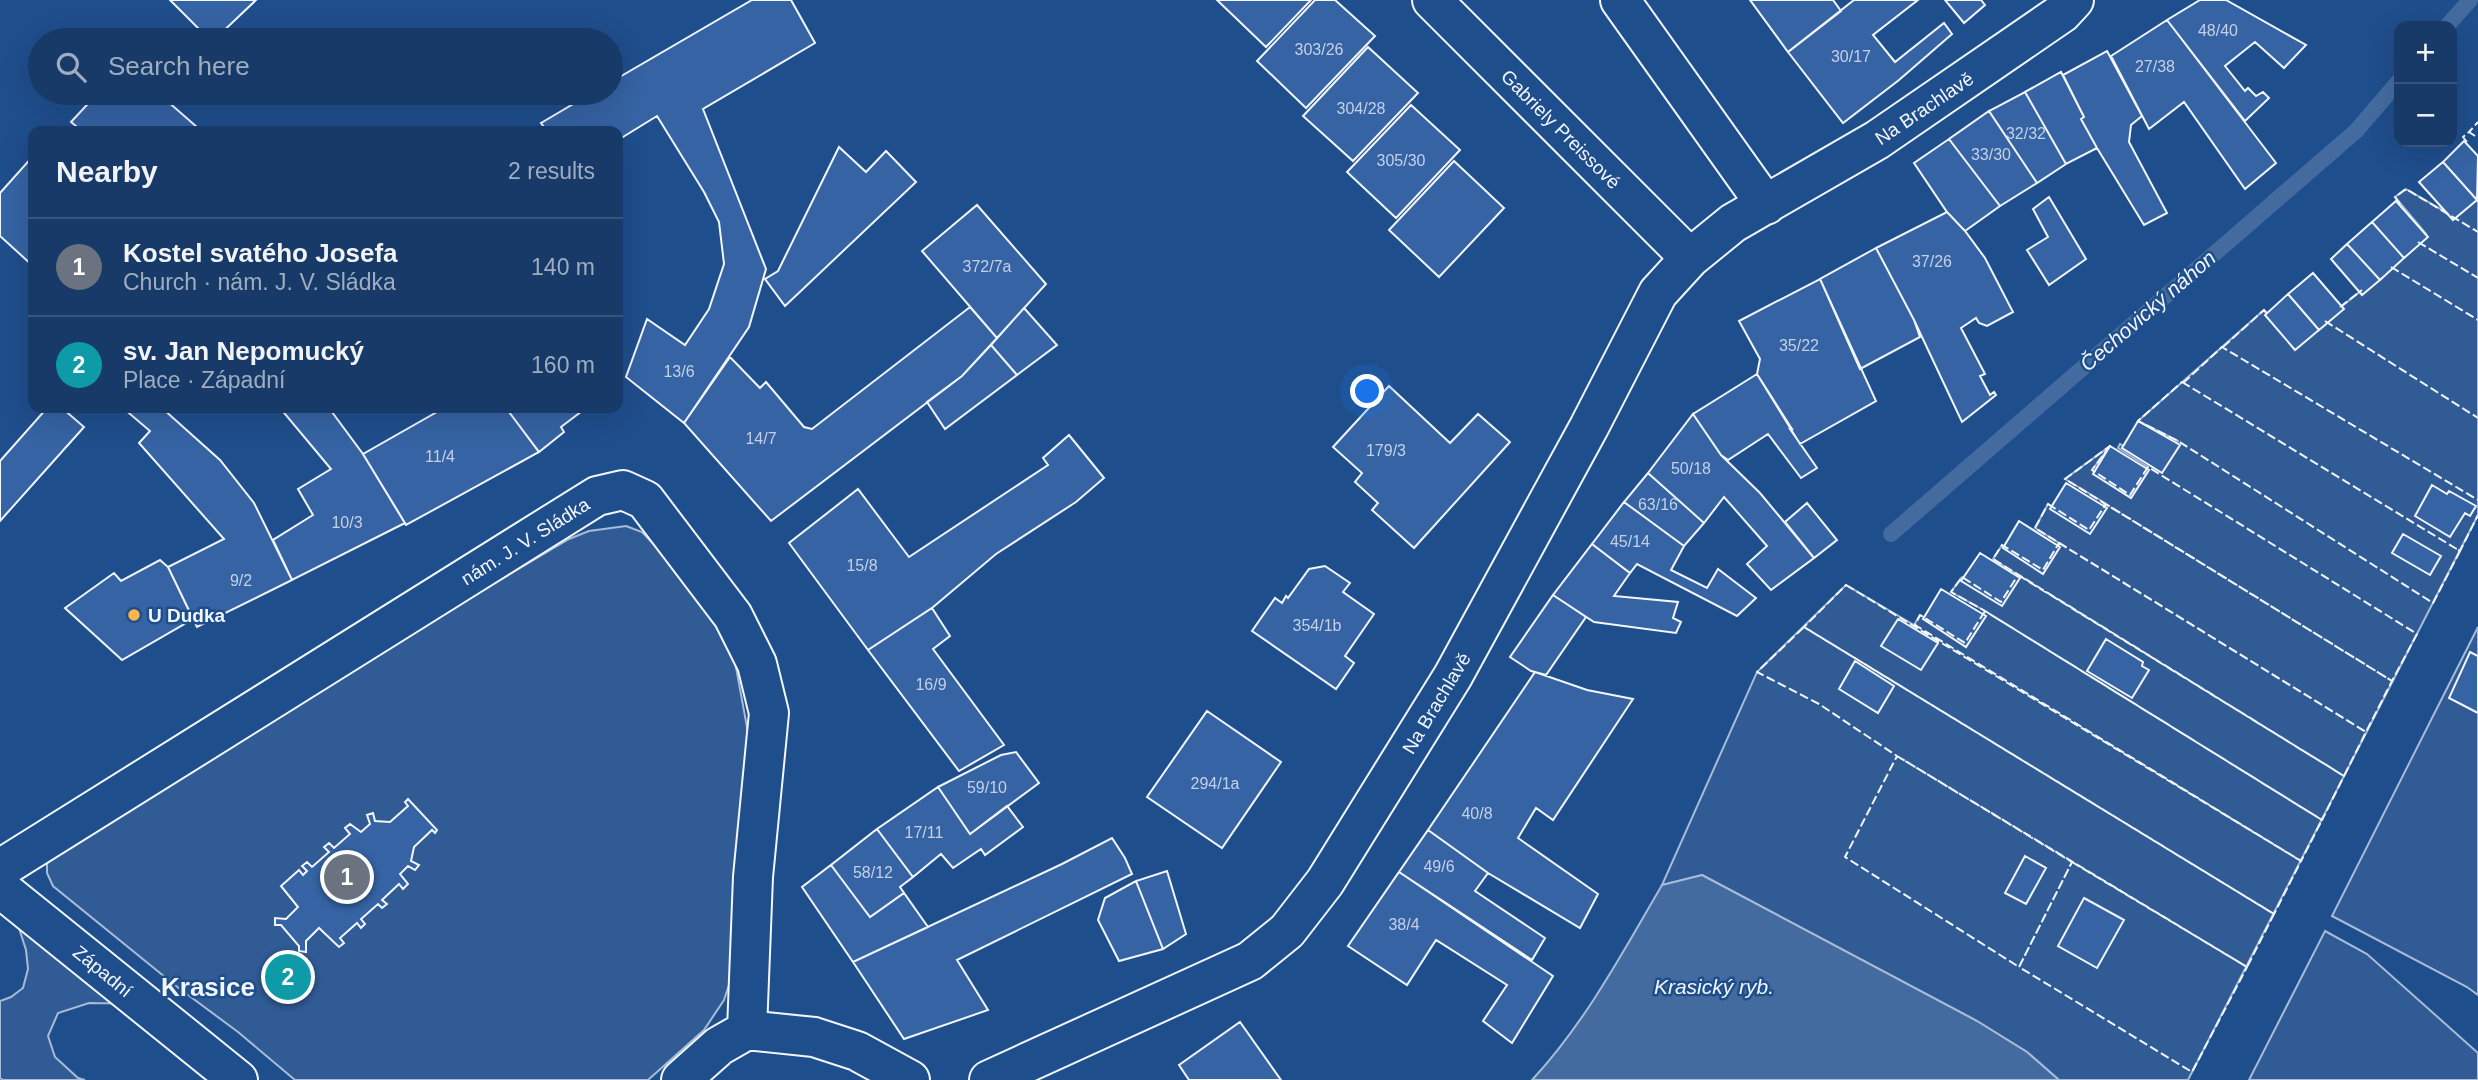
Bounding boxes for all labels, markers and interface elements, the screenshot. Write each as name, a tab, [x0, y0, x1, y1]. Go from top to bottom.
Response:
map controls	[2394, 21, 2457, 147]
button: +	[2394, 21, 2457, 84]
house number: 48/40	[2198, 22, 2238, 39]
search box	[28, 28, 623, 105]
house number: 303/26	[1295, 41, 1344, 58]
icon: search	[52, 48, 90, 86]
house number: 30/17	[1831, 48, 1871, 65]
text: Search here	[108, 51, 250, 81]
house number: 27/38	[2135, 58, 2175, 75]
street label: Gabriely Preissové	[1497, 66, 1624, 193]
street label: Na Brachlavě	[1871, 68, 1977, 149]
button: −	[2394, 84, 2457, 147]
house number: 304/28	[1337, 100, 1386, 117]
house number: 32/32	[2006, 125, 2046, 142]
house number: 33/30	[1971, 146, 2011, 163]
house number: 305/30	[1377, 152, 1426, 169]
text: Nearby	[56, 155, 158, 188]
text: 2 results	[508, 158, 595, 184]
text: Kostel svatého Josefa	[123, 238, 398, 268]
water label: Čechovický náhon	[2075, 246, 2220, 376]
house number: 37/26	[1912, 253, 1952, 270]
text: 1	[73, 254, 85, 280]
text: 140 m	[531, 254, 595, 280]
house number: 372/7a	[963, 258, 1012, 275]
text: Church · nám. J. V. Sládka	[123, 269, 396, 295]
text: sv. Jan Nepomucký	[123, 336, 364, 366]
house number: 35/22	[1779, 337, 1819, 354]
text: 2	[73, 352, 85, 378]
text: 160 m	[531, 352, 595, 378]
house number: 13/6	[663, 363, 695, 380]
text: Place · Západní	[123, 367, 285, 393]
your location	[1350, 374, 1384, 408]
house number: 14/7	[745, 430, 777, 447]
house number: 179/3	[1366, 442, 1406, 459]
house number: 11/4	[425, 448, 455, 465]
house number: 50/18	[1671, 460, 1711, 477]
street label: nám. J. V. Sládka	[457, 493, 594, 589]
house number: 63/16	[1638, 496, 1678, 513]
house number: 10/3	[331, 514, 363, 531]
house number: 45/14	[1610, 533, 1650, 550]
house number: 15/8	[846, 557, 878, 574]
house number: 9/2	[230, 572, 252, 589]
place label: U Dudka	[148, 605, 226, 626]
marker: U Dudka	[126, 607, 142, 623]
house number: 354/1b	[1293, 617, 1342, 634]
street label: Na Brachlavě	[1398, 649, 1475, 758]
house number: 16/9	[915, 676, 947, 693]
house number: 294/1a	[1191, 775, 1240, 792]
house number: 59/10	[967, 779, 1007, 796]
house number: 40/8	[1461, 805, 1493, 822]
house number: 17/11	[905, 824, 944, 841]
pin: 1	[324, 851, 370, 903]
house number: 49/6	[1423, 858, 1455, 875]
house number: 58/12	[853, 864, 893, 881]
house number: 38/4	[1388, 916, 1420, 933]
street label: Západní	[69, 941, 137, 1002]
pin: 2	[265, 951, 311, 1003]
district label: Krasice	[161, 972, 255, 1002]
water label: Krasický ryb.	[1654, 975, 1774, 998]

